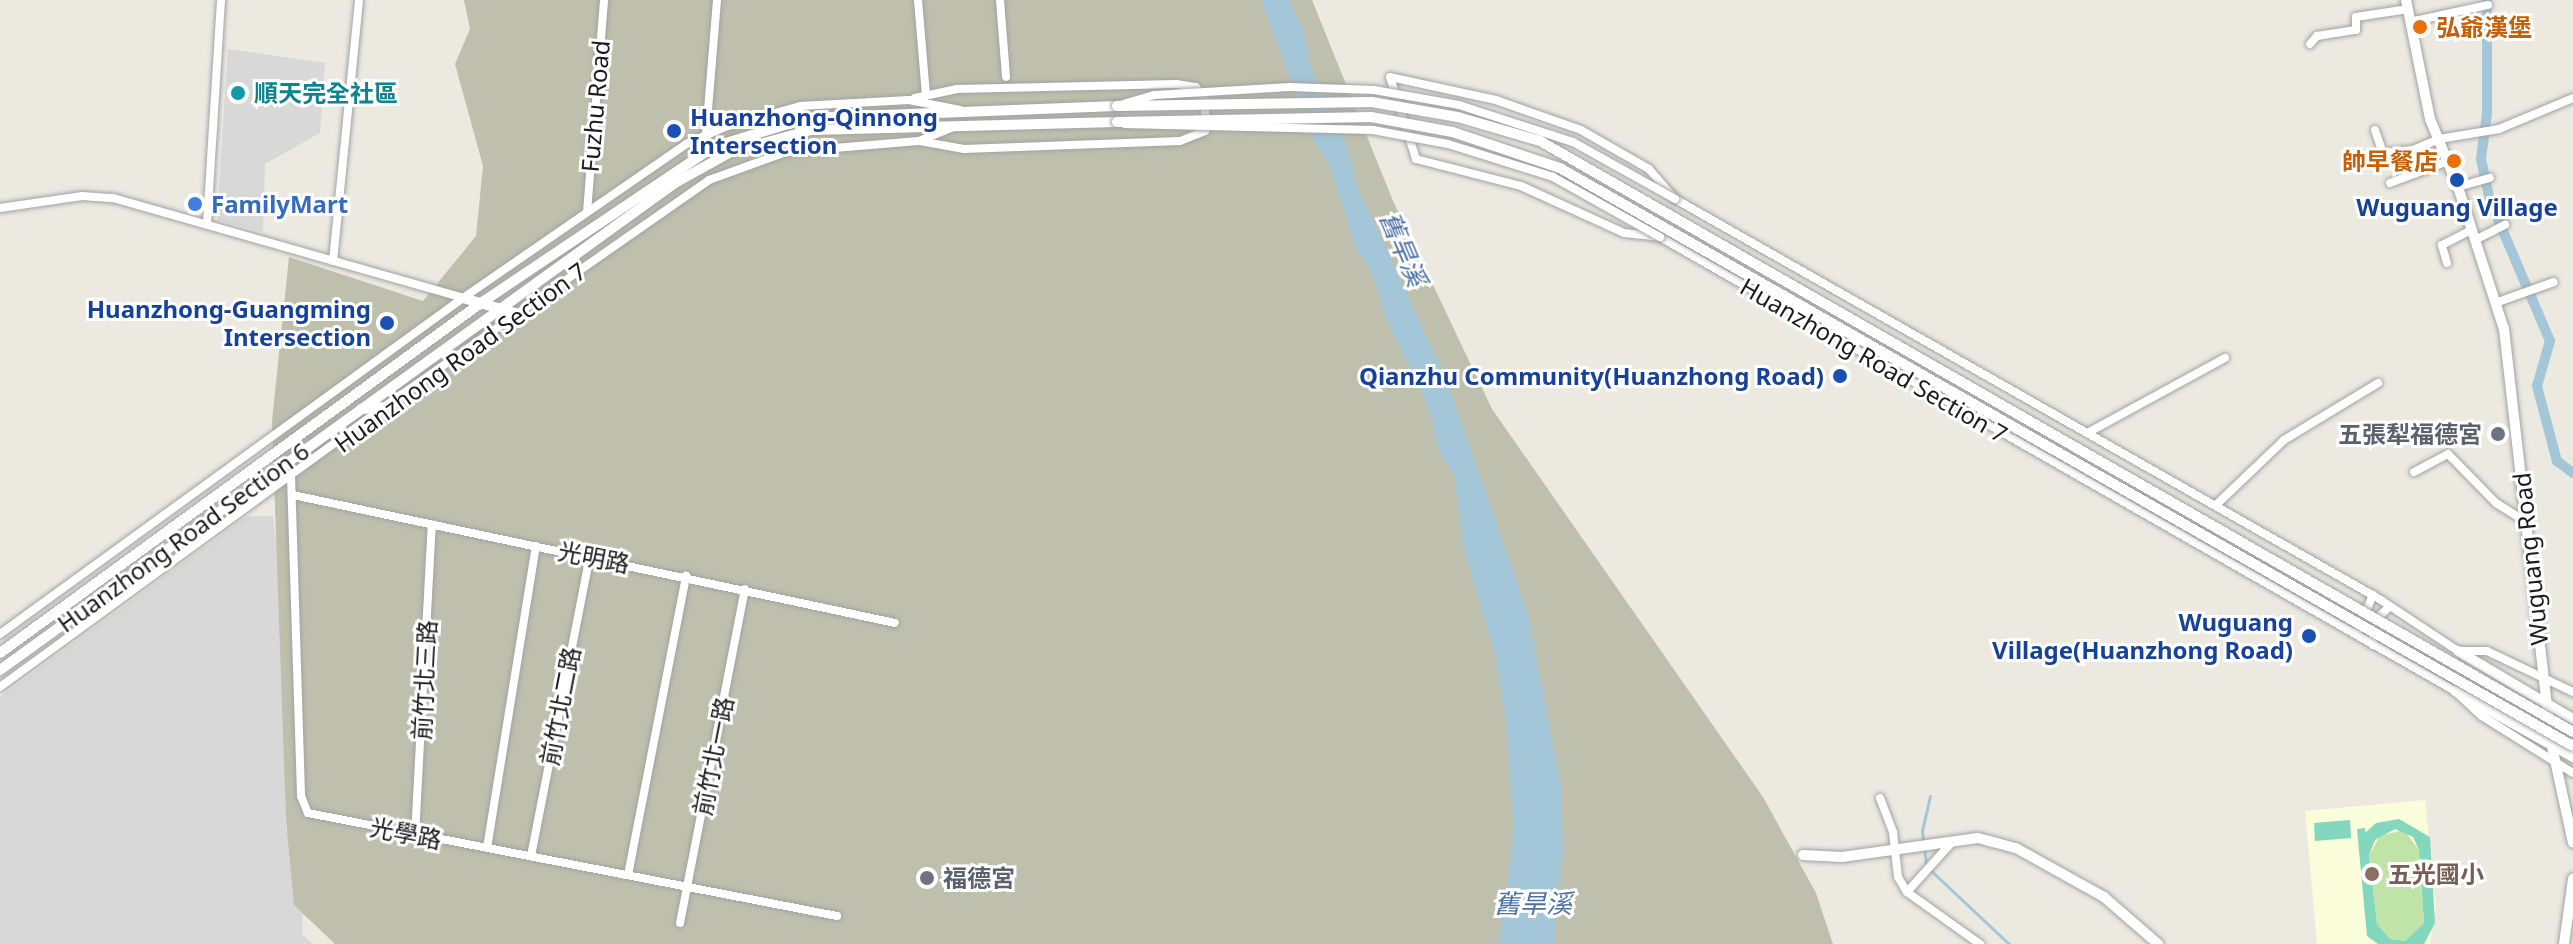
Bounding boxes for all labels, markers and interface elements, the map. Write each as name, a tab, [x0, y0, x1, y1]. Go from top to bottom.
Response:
place label: 弘爺漢堡	[2436, 13, 2532, 41]
marker: 弘爺漢堡	[2411, 18, 2429, 36]
street label: Fuzhu Road	[575, 39, 615, 173]
place label: 順天完全社區	[254, 79, 398, 107]
marker: 順天完全社區	[229, 84, 247, 102]
place label: Huanzhong-Qinnong Intersection	[690, 103, 938, 159]
marker: Huanzhong-Qinnong Intersection	[665, 122, 683, 140]
place label: 帥早餐店	[2342, 147, 2438, 175]
marker: 帥早餐店	[2445, 152, 2463, 170]
marker: Wuguang Village	[2448, 171, 2466, 189]
place label: FamilyMart	[211, 190, 348, 218]
place label: Wuguang Village	[2356, 193, 2558, 221]
marker: FamilyMart	[186, 195, 204, 213]
water label: 舊旱溪	[1373, 207, 1433, 291]
street label: Huanzhong Road Section 7	[329, 256, 591, 458]
street label: Huanzhong Road Section 7	[1735, 272, 2013, 448]
place label: Huanzhong-Guangming Intersection	[87, 295, 371, 351]
marker: Huanzhong-Guangming Intersection	[378, 314, 396, 332]
place label: Qianzhu Community(Huanzhong Road)	[1359, 362, 1824, 390]
marker: Qianzhu Community(Huanzhong Road)	[1831, 367, 1849, 385]
place label: 五張犁福德宮	[2338, 420, 2482, 448]
marker: 五張犁福德宮	[2489, 425, 2507, 443]
street label: Huanzhong Road Section 6	[52, 436, 314, 638]
street label: Wuguang Road	[2507, 471, 2553, 647]
street label: 光明路	[556, 536, 632, 578]
place label: Wuguang Village(Huanzhong Road)	[1992, 608, 2293, 664]
street label: 前竹北三路	[406, 619, 442, 741]
marker: Wuguang Village(Huanzhong Road)	[2300, 627, 2318, 645]
street label: 前竹北二路	[534, 644, 586, 768]
street label: 前竹北一路	[687, 694, 739, 818]
street label: 光學路	[368, 812, 444, 854]
place label: 五光國小	[2388, 860, 2484, 888]
place label: 福德宮	[943, 864, 1015, 892]
marker: 五光國小	[2363, 865, 2381, 883]
marker: 福德宮	[918, 869, 936, 887]
water label: 舊旱溪	[1494, 888, 1572, 920]

